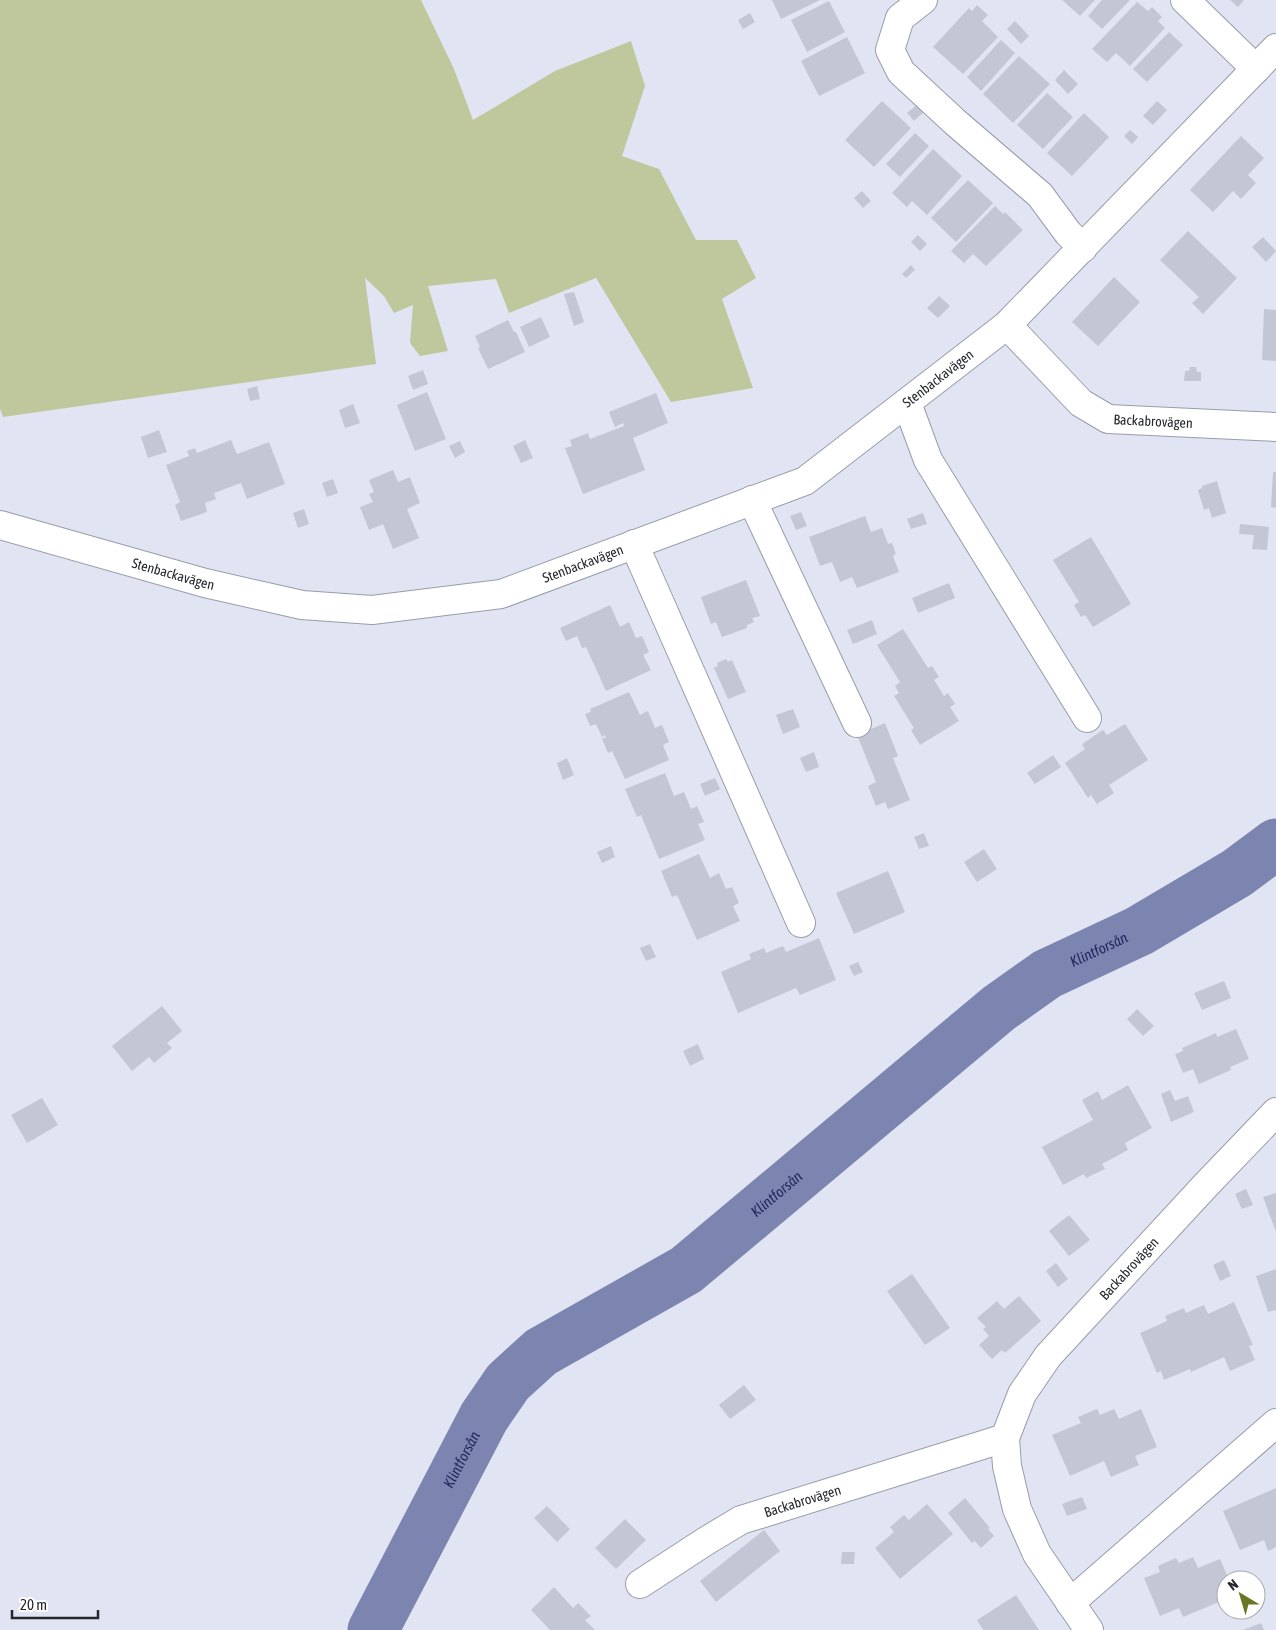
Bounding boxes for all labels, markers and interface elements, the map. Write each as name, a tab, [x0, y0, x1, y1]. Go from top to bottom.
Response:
street label: Stenbackavägen	[899, 346, 977, 411]
street label: Backabrovägen	[1113, 411, 1193, 431]
street label: Stenbackavägen	[540, 541, 625, 586]
street label: Stenbackavägen	[130, 555, 216, 593]
water label: Klintforsån	[1067, 929, 1130, 970]
water label: Klintforsån	[747, 1167, 805, 1220]
street label: Backabrovägen	[1096, 1234, 1162, 1303]
water label: Klintforsån	[440, 1428, 483, 1491]
street label: Backabrovägen	[762, 1481, 843, 1520]
north arrow	[1216, 1570, 1266, 1620]
text: N	[1225, 1576, 1241, 1594]
scale bar	[12, 1588, 99, 1620]
text: 20 m	[20, 1596, 47, 1613]

